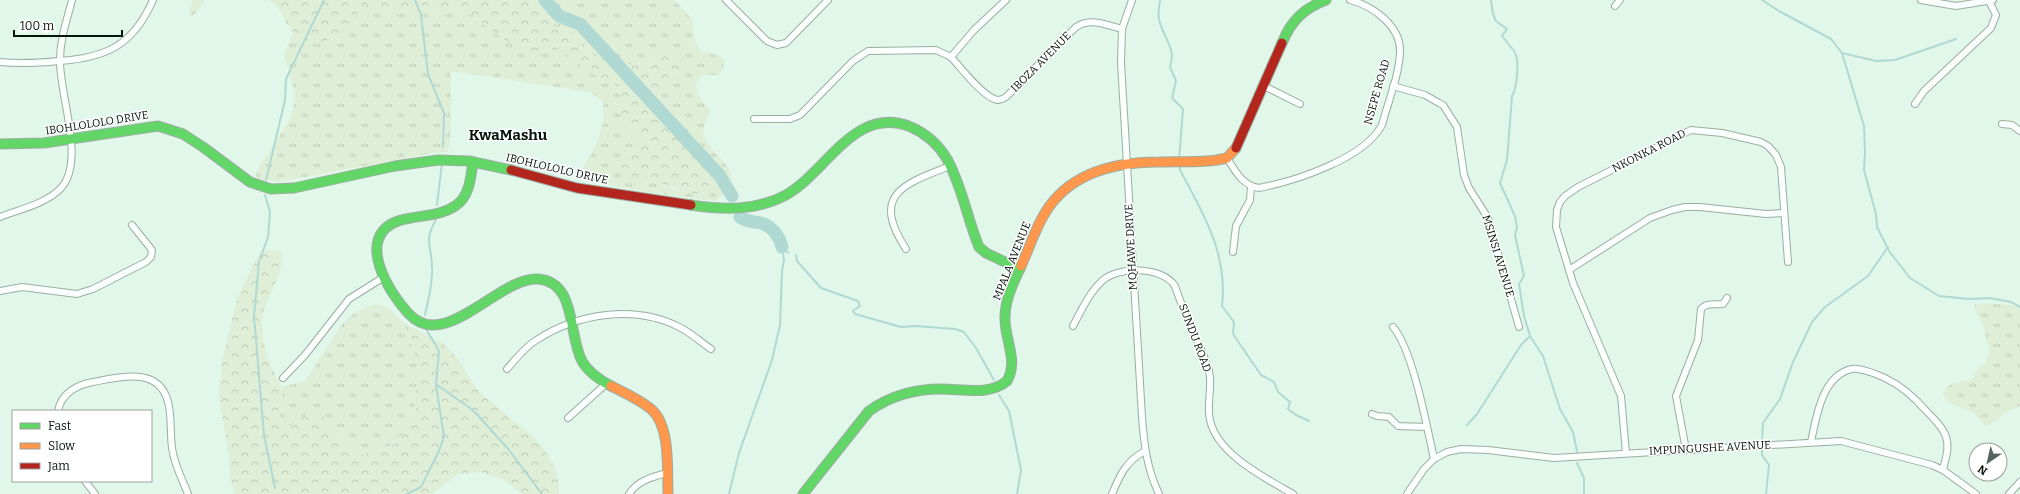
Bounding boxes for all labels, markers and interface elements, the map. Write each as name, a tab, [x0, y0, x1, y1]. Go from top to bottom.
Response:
scale bar	[14, 12, 122, 38]
text: 100 m	[20, 19, 55, 33]
street label: IBOZA AVENUE	[1008, 29, 1074, 95]
street label: NSEPE ROAD	[1361, 58, 1393, 126]
street label: IBOHLOLOLO DRIVE	[44, 108, 150, 138]
district label: KwaMashu	[469, 126, 548, 144]
street label: NKONKA ROAD	[1610, 127, 1688, 175]
street label: IBOHLOLOLO DRIVE	[505, 151, 609, 187]
street label: MQHAWE DRIVE	[1122, 203, 1140, 290]
street label: MSINSI AVENUE	[1479, 213, 1517, 299]
street label: MPALA AVENUE	[990, 220, 1034, 302]
street label: SUNDU ROAD	[1176, 302, 1214, 374]
legend	[12, 410, 152, 482]
text: Fast	[48, 419, 72, 433]
street label: IMPUNGUSHE AVENUE	[1649, 438, 1771, 458]
text: Slow	[48, 439, 75, 453]
north arrow	[1968, 442, 2008, 482]
text: Jam	[47, 459, 70, 473]
text: N	[1975, 462, 1990, 478]

